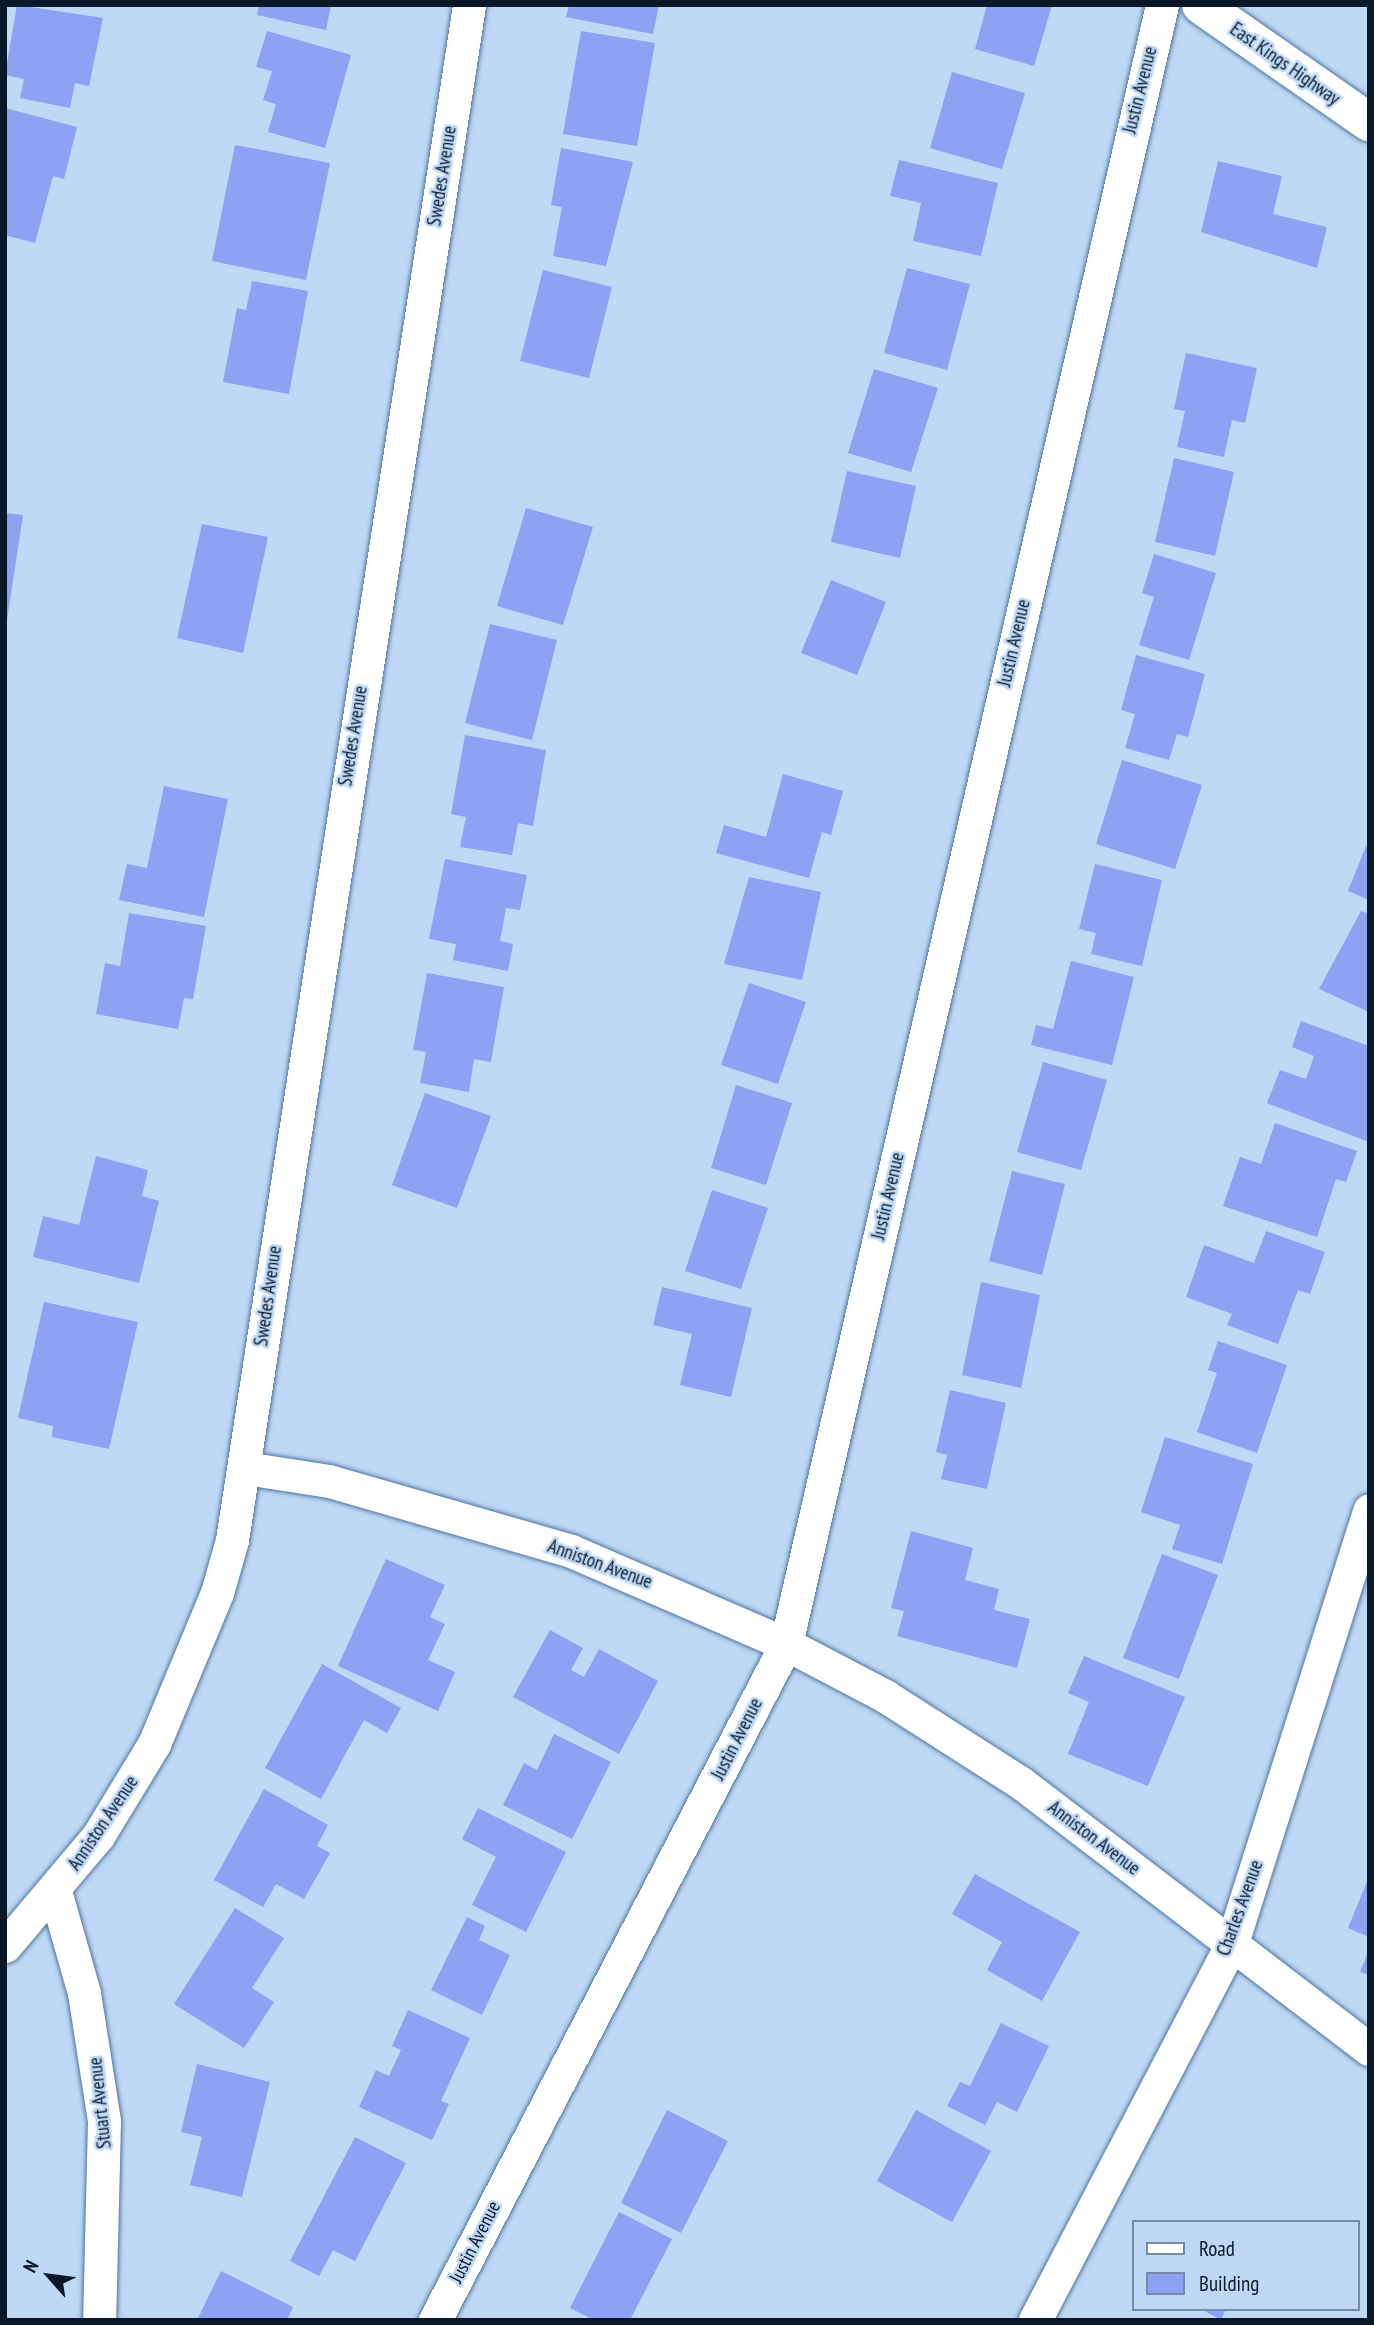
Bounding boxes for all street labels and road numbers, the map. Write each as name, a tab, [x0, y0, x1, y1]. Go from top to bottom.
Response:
street label: East Kings Highway	[1226, 18, 1344, 110]
street label: Justin Avenue	[1118, 44, 1162, 136]
street label: Swedes Avenue	[423, 124, 461, 228]
street label: Justin Avenue	[993, 597, 1035, 689]
street label: Swedes Avenue	[334, 684, 372, 788]
street label: Justin Avenue	[867, 1150, 909, 1242]
street label: Swedes Avenue	[250, 1244, 286, 1348]
street label: Anniston Avenue	[544, 1534, 656, 1594]
street label: Justin Avenue	[707, 1694, 767, 1784]
street label: Anniston Avenue	[63, 1771, 143, 1875]
street label: Anniston Avenue	[1043, 1796, 1145, 1880]
street label: Charles Avenue	[1212, 1857, 1268, 1959]
street label: Stuart Avenue	[84, 2056, 116, 2150]
street label: Justin Avenue	[445, 2197, 505, 2287]

